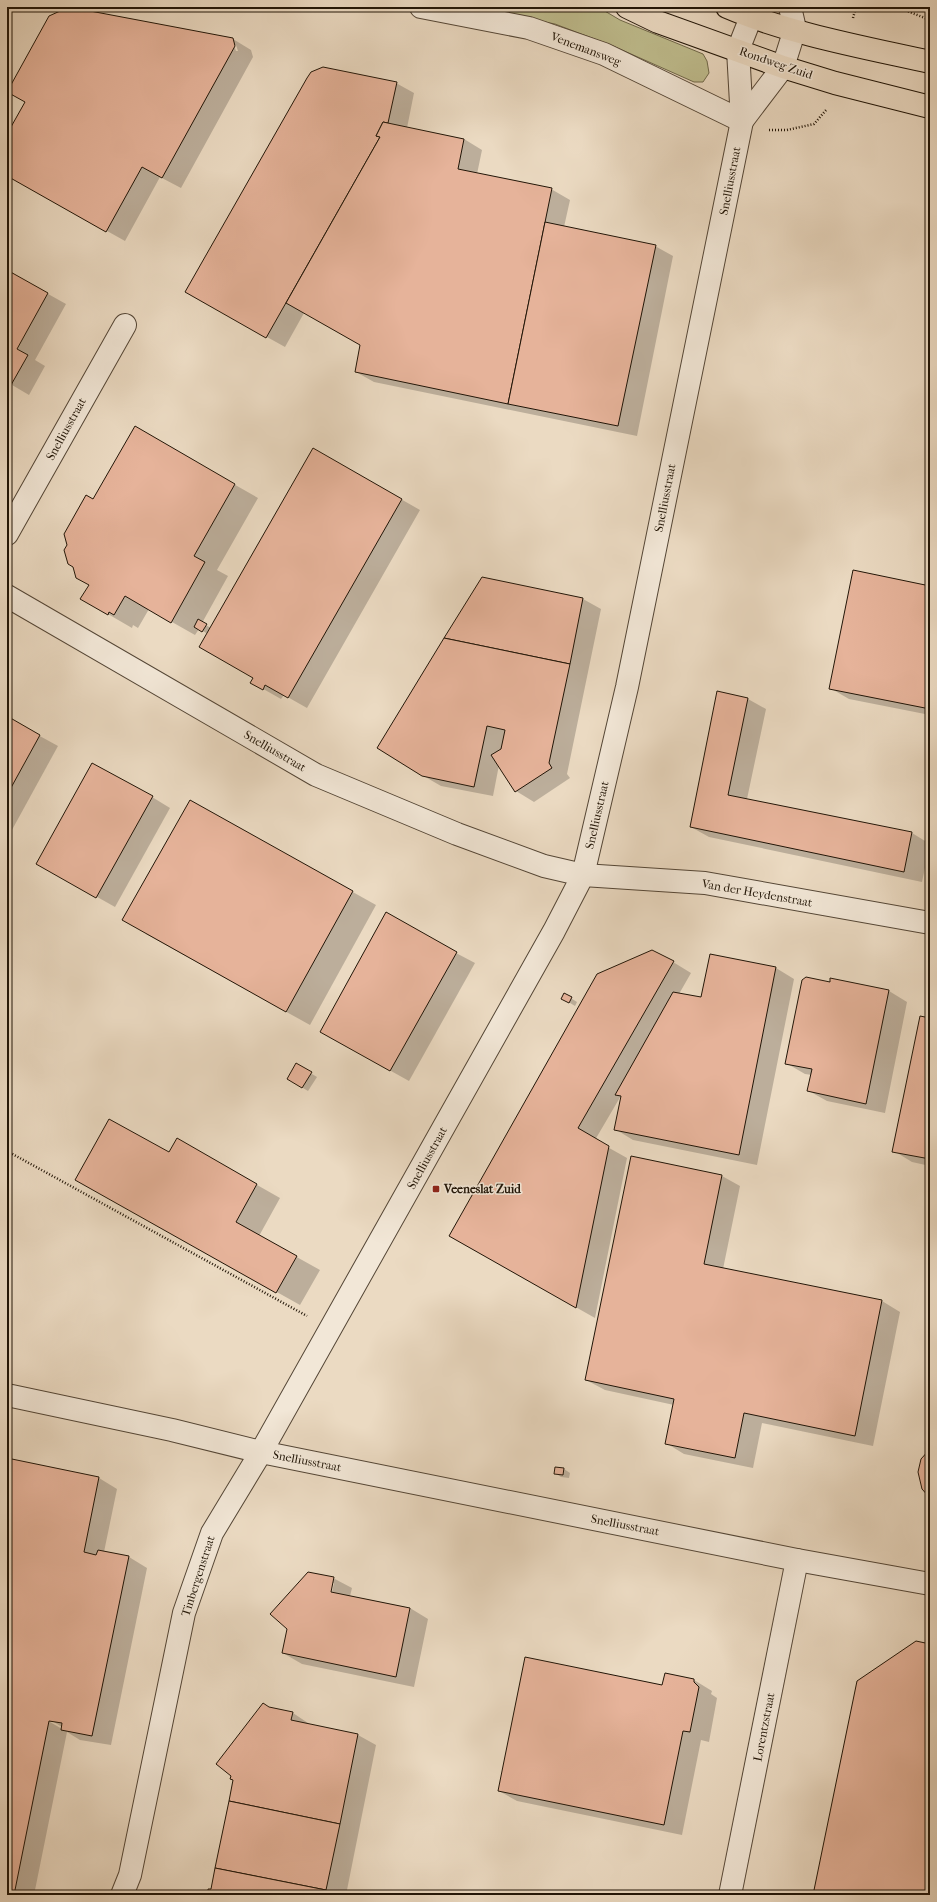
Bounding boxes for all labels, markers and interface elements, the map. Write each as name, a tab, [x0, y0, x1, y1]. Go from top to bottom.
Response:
street label: Venemansweg	[548, 29, 624, 69]
street label: Rondweg Zuid	[738, 44, 815, 82]
street label: Snelliusstraat	[717, 145, 744, 216]
street label: Snelliusstraat	[43, 395, 89, 463]
street label: Snelliusstraat	[652, 462, 679, 533]
street label: Snelliusstraat	[241, 728, 309, 775]
street label: Snelliusstraat	[582, 779, 612, 850]
street label: Van der Heydenstraat	[700, 876, 814, 910]
street label: Snelliusstraat	[404, 1124, 450, 1192]
place label: Veeneslat Zuid	[443, 1182, 521, 1196]
marker: Veeneslat Zuid	[431, 1184, 441, 1194]
street label: Snelliusstraat	[272, 1448, 343, 1475]
street label: Snelliusstraat	[590, 1512, 661, 1539]
street label: Tinbergenstraat	[178, 1533, 218, 1618]
street label: Lorentzstraat	[750, 1691, 778, 1763]

